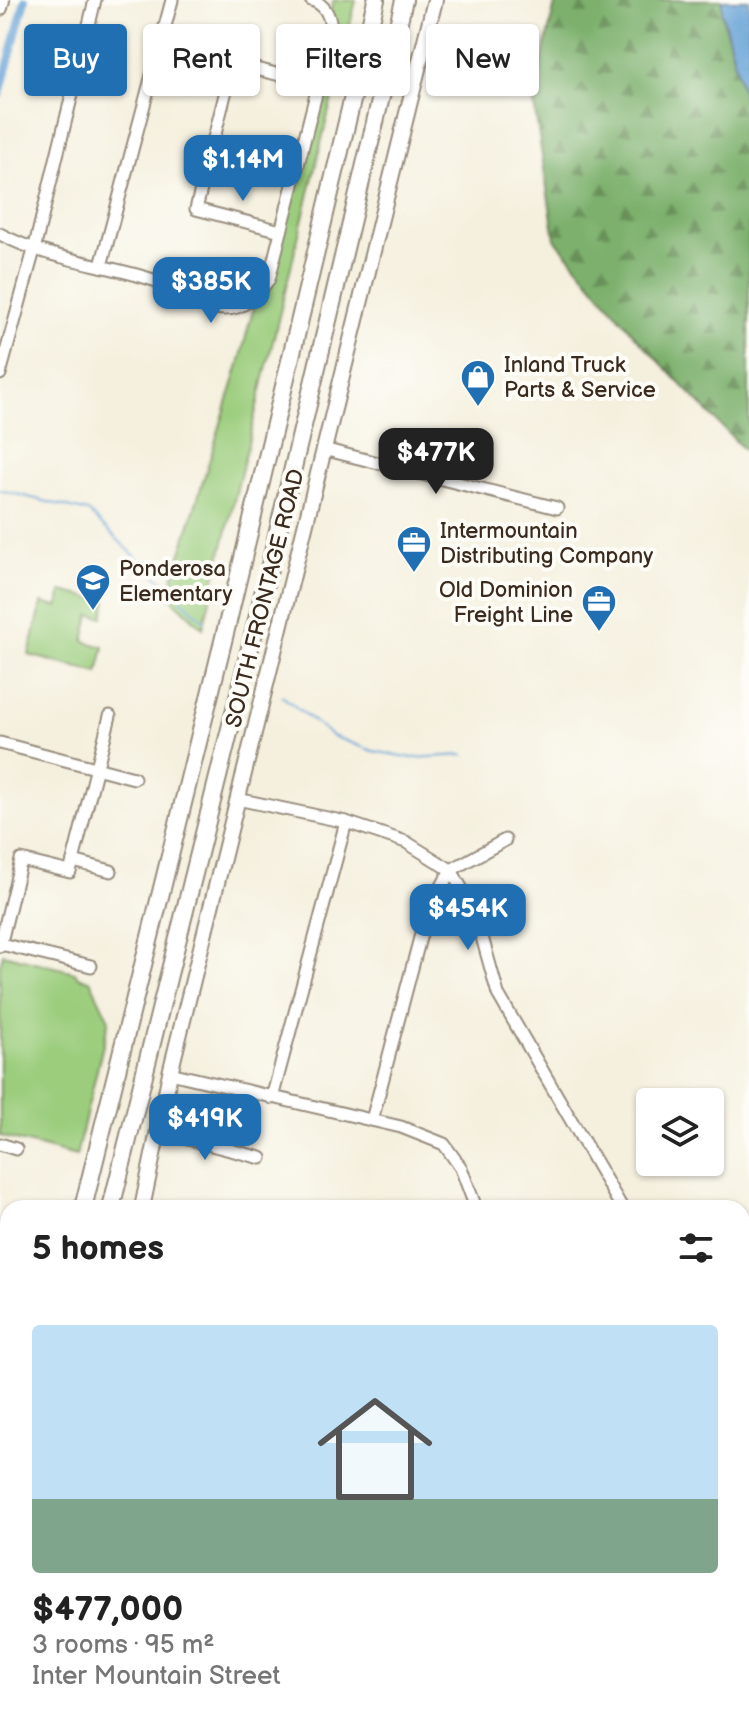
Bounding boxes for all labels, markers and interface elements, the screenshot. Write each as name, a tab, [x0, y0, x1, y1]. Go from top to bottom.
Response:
chip: Buy	[24, 24, 127, 96]
chip: Rent	[143, 24, 260, 96]
chip: Filters	[276, 24, 410, 96]
chip: New	[426, 24, 539, 96]
pin: $1.14M	[178, 135, 308, 203]
text: $1.14M	[202, 145, 284, 176]
pin: $385K	[155, 257, 267, 325]
text: $385K	[171, 267, 251, 298]
place label: Inland Truck Parts & Service	[504, 352, 656, 404]
shop icon: Inland Truck Parts & Service	[459, 358, 497, 408]
pin: $477K	[380, 428, 492, 496]
text: $477K	[397, 438, 475, 469]
street label: SOUTH FRONTAGE ROAD	[220, 466, 311, 730]
place label: Intermountain Distributing Company	[440, 518, 653, 570]
office icon: Intermountain Distributing Company	[395, 524, 433, 574]
place label: Ponderosa Elementary	[119, 556, 233, 608]
school or university icon: Ponderosa Elementary	[74, 562, 112, 612]
place label: Old Dominion Freight Line	[439, 577, 573, 629]
office icon: Old Dominion Freight Line	[580, 583, 618, 633]
pin: $454K	[412, 884, 524, 952]
text: $454K	[428, 894, 508, 925]
map controls	[636, 1088, 724, 1176]
button: layers	[636, 1088, 724, 1176]
pin: $419K	[149, 1094, 261, 1162]
text: $419K	[167, 1104, 243, 1135]
icon: filters	[674, 1226, 718, 1270]
text: 5 homes	[32, 1228, 164, 1269]
icon: home	[303, 1377, 447, 1521]
text: $477,000	[32, 1589, 183, 1630]
text: 3 rooms · 95 m²	[32, 1630, 214, 1661]
text: Inter Mountain Street	[32, 1661, 280, 1692]

